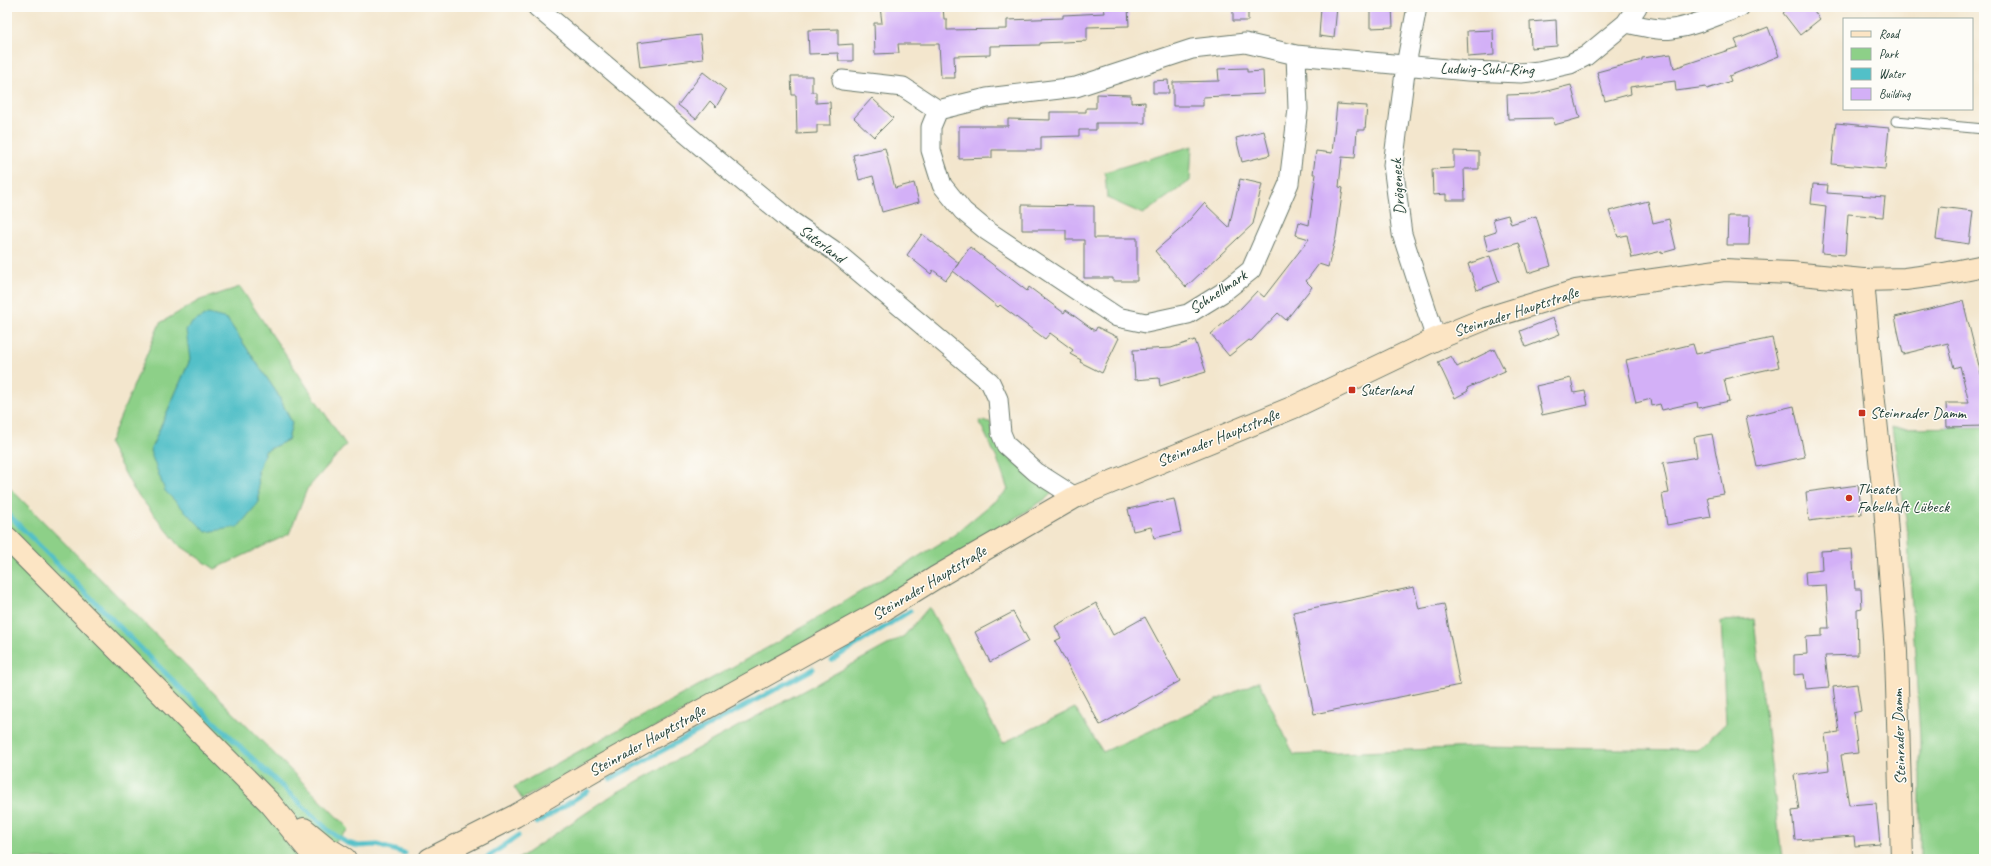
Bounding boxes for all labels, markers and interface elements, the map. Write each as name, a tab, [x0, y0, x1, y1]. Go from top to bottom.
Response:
legend	[1843, 18, 1973, 110]
text: Road	[1879, 26, 1901, 42]
text: Park	[1879, 46, 1900, 62]
street label: Ludwig-Suhl-Ring	[1440, 58, 1535, 80]
text: Water	[1879, 66, 1907, 82]
text: Building	[1879, 86, 1911, 102]
street label: Drögeneck	[1386, 157, 1410, 216]
street label: Suterland	[795, 220, 851, 269]
street label: Schnellmark	[1185, 265, 1252, 319]
street label: Steinrader Hauptstraße	[1451, 282, 1583, 342]
place label: Suterland	[1360, 380, 1415, 400]
marker: Suterland	[1347, 385, 1357, 395]
place label: Steinrader Damm	[1870, 403, 1968, 423]
street label: Steinrader Hauptstraße	[1154, 404, 1284, 472]
marker: Steinrader Damm	[1857, 408, 1867, 418]
place label: Theater Fabelhaft Lübeck	[1857, 479, 1950, 517]
marker: Theater Fabelhaft Lübeck	[1844, 493, 1854, 503]
street label: Steinrader Hauptstraße	[868, 540, 991, 625]
street label: Steinrader Damm	[1887, 687, 1911, 785]
street label: Steinrader Hauptstraße	[585, 700, 710, 781]

